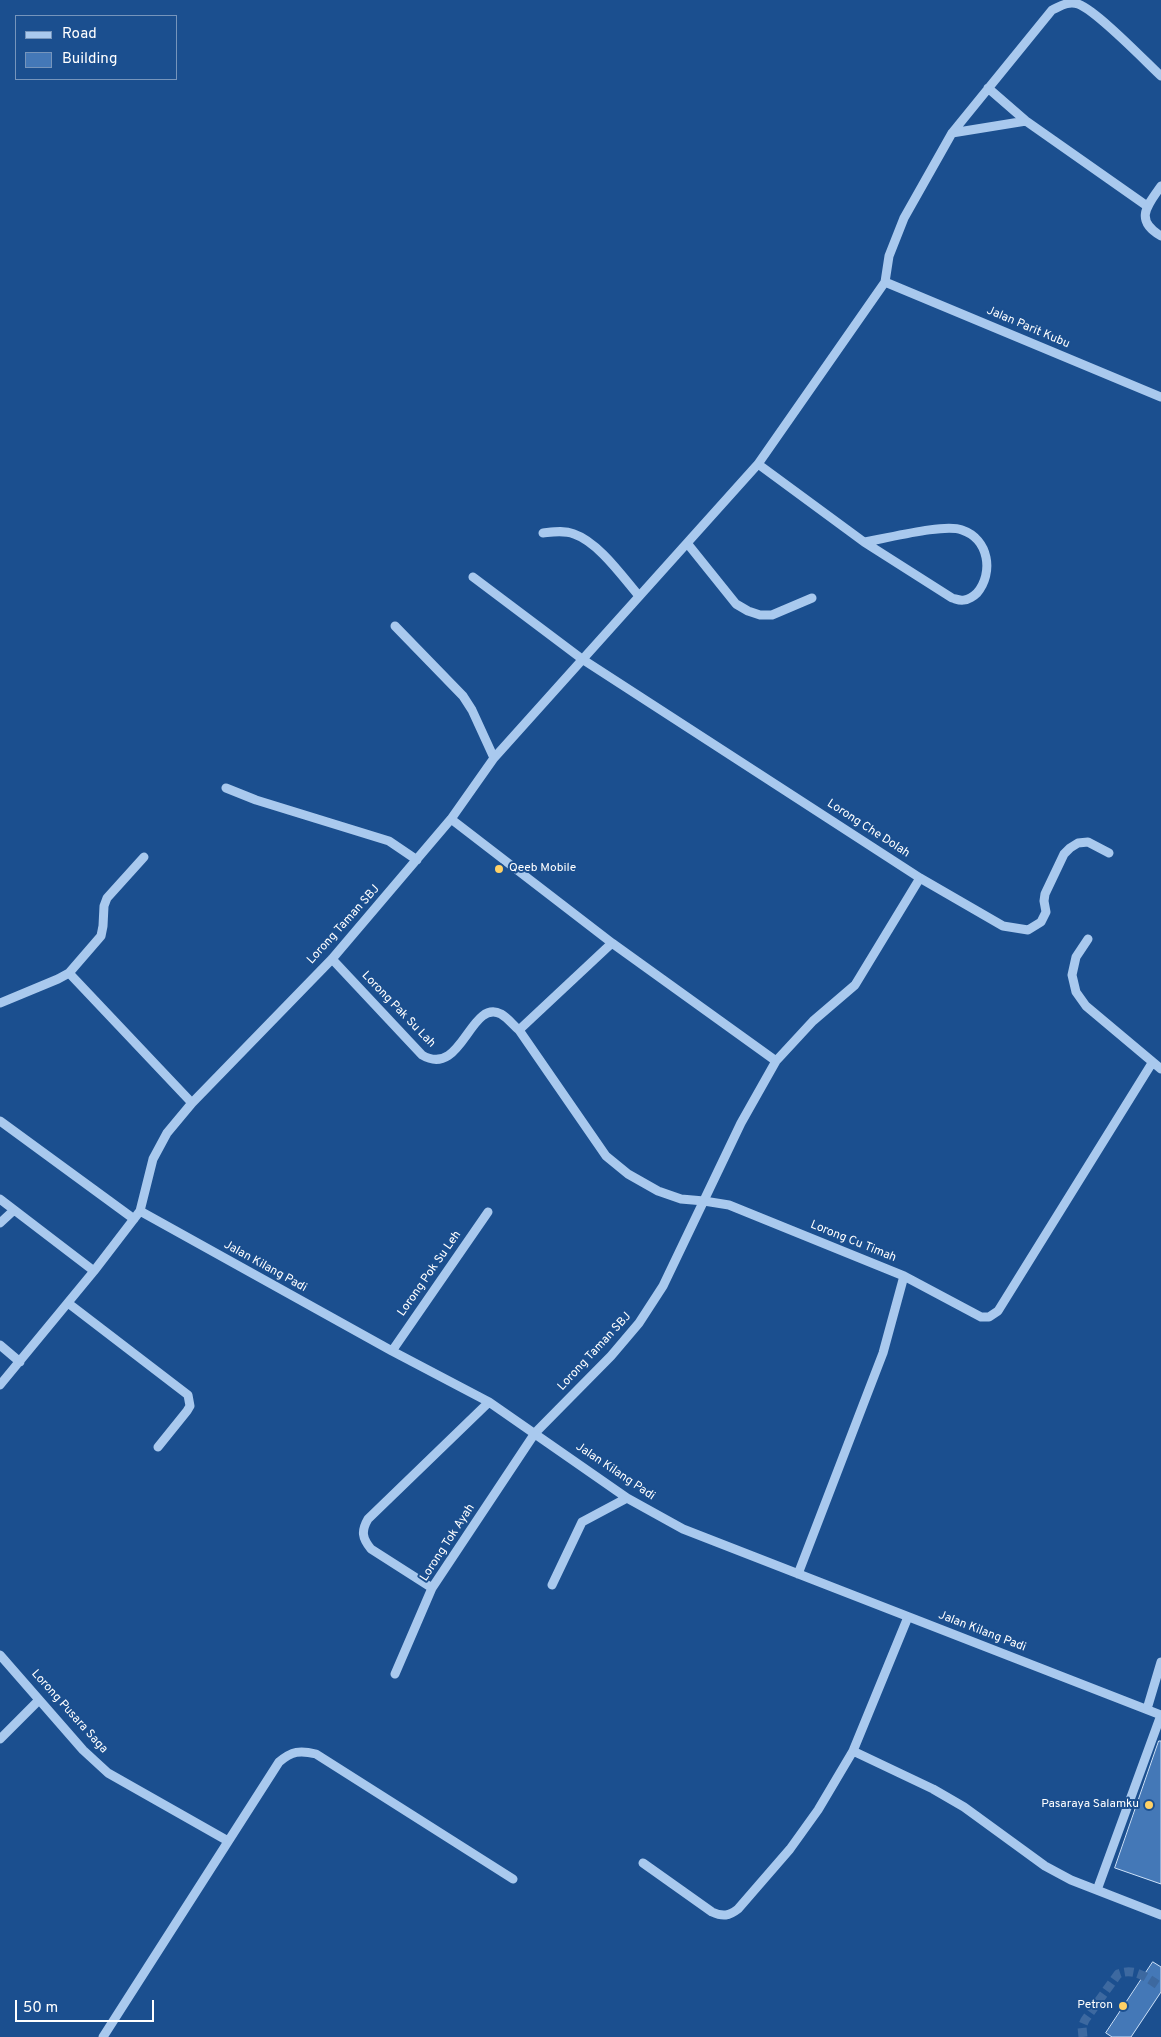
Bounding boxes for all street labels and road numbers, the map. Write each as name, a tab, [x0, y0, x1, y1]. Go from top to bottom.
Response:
street label: Jalan Parit Kubu	[984, 304, 1072, 352]
street label: Lorong Che Dolah	[824, 797, 912, 861]
street label: Lorong Taman SBJ	[305, 883, 383, 967]
street label: Lorong Pak Su Lah	[358, 969, 438, 1051]
street label: Lorong Cu Timah	[808, 1218, 898, 1266]
street label: Lorong Pok Su Leh	[395, 1228, 465, 1320]
street label: Jalan Kilang Padi	[221, 1238, 309, 1296]
street label: Lorong Taman SBJ	[555, 1310, 635, 1394]
street label: Jalan Kilang Padi	[573, 1440, 657, 1504]
street label: Lorong Tok Ayah	[418, 1502, 478, 1584]
street label: Jalan Kilang Padi	[936, 1609, 1028, 1655]
street label: Lorong Pusara Saga	[28, 1667, 110, 1757]

